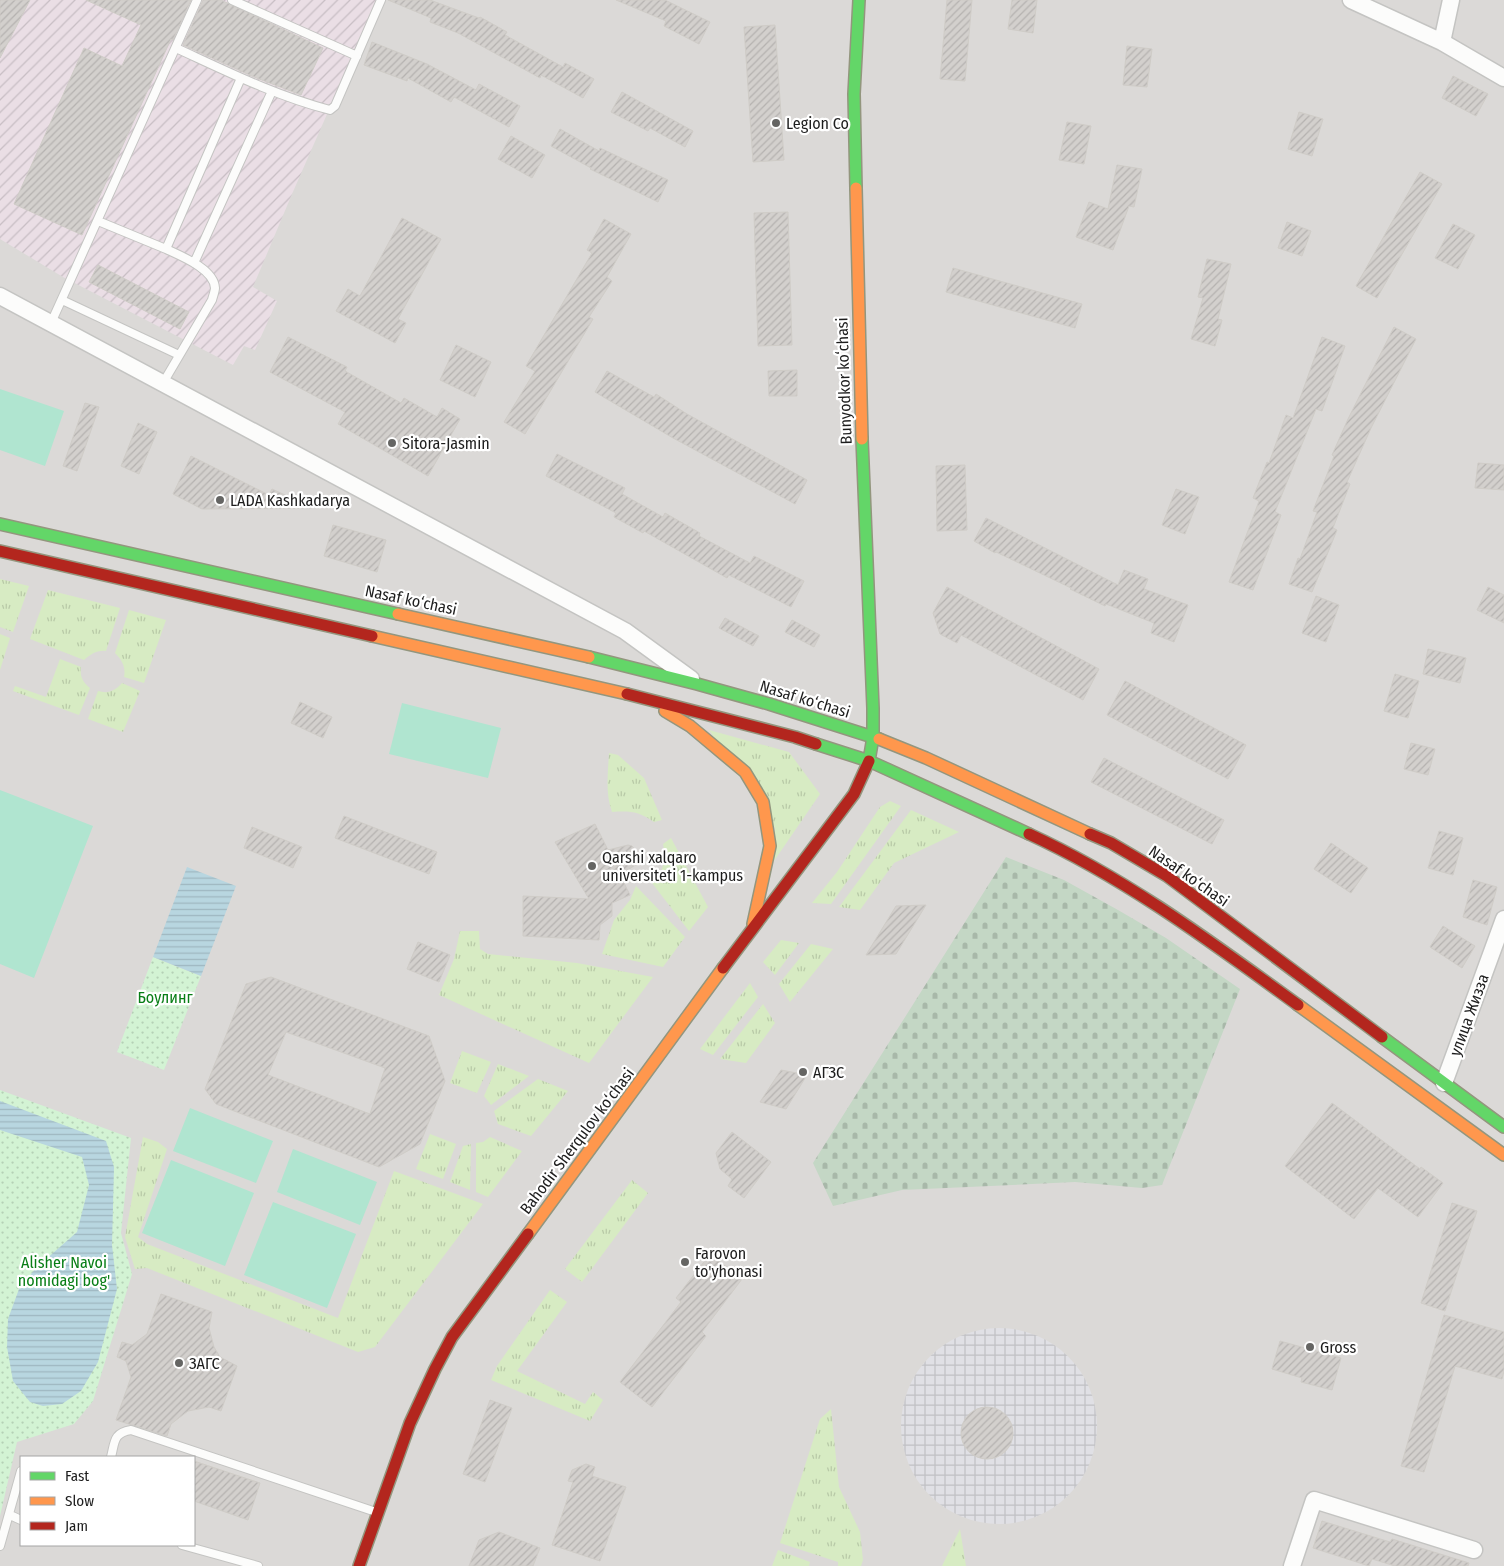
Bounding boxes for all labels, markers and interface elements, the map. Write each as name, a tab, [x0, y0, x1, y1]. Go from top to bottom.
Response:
place label: Legion Co	[786, 114, 849, 133]
marker: Legion Co	[770, 117, 782, 129]
street label: Bunyodkor koʻchasi	[832, 317, 856, 445]
place label: Sitora-Jasmin	[402, 434, 490, 453]
marker: Sitora-Jasmin	[386, 437, 398, 449]
place label: LADA Kashkadarya	[230, 491, 350, 510]
marker: LADA Kashkadarya	[214, 494, 226, 506]
street label: Nasaf ko‘chasi	[363, 581, 459, 619]
street label: Nasaf ko‘chasi	[758, 676, 852, 722]
street label: Nasaf ko‘chasi	[1145, 841, 1233, 911]
place label: Qarshi xalqaro universiteti 1-kampus	[602, 848, 743, 885]
marker: Qarshi xalqaro universiteti 1-kampus	[586, 860, 598, 872]
street label: улица Жизза	[1445, 971, 1493, 1059]
park label: Боулинг	[137, 988, 193, 1007]
place label: АГЗС	[813, 1063, 844, 1082]
street label: Bahodir Sherqulov ko‘chasi	[516, 1064, 638, 1218]
marker: АГЗС	[797, 1066, 809, 1078]
place label: Farovon to'yhonasi	[695, 1244, 763, 1281]
park label: Alisher Navoi nomidagi bog'	[18, 1253, 110, 1290]
marker: Farovon to'yhonasi	[679, 1256, 691, 1268]
place label: Gross	[1320, 1338, 1356, 1357]
marker: Gross	[1304, 1341, 1316, 1353]
place label: ЗАГС	[189, 1354, 220, 1373]
marker: ЗАГС	[173, 1357, 185, 1369]
legend	[20, 1456, 195, 1546]
text: Fast	[65, 1467, 89, 1485]
text: Slow	[65, 1492, 94, 1510]
text: Jam	[65, 1517, 88, 1535]

